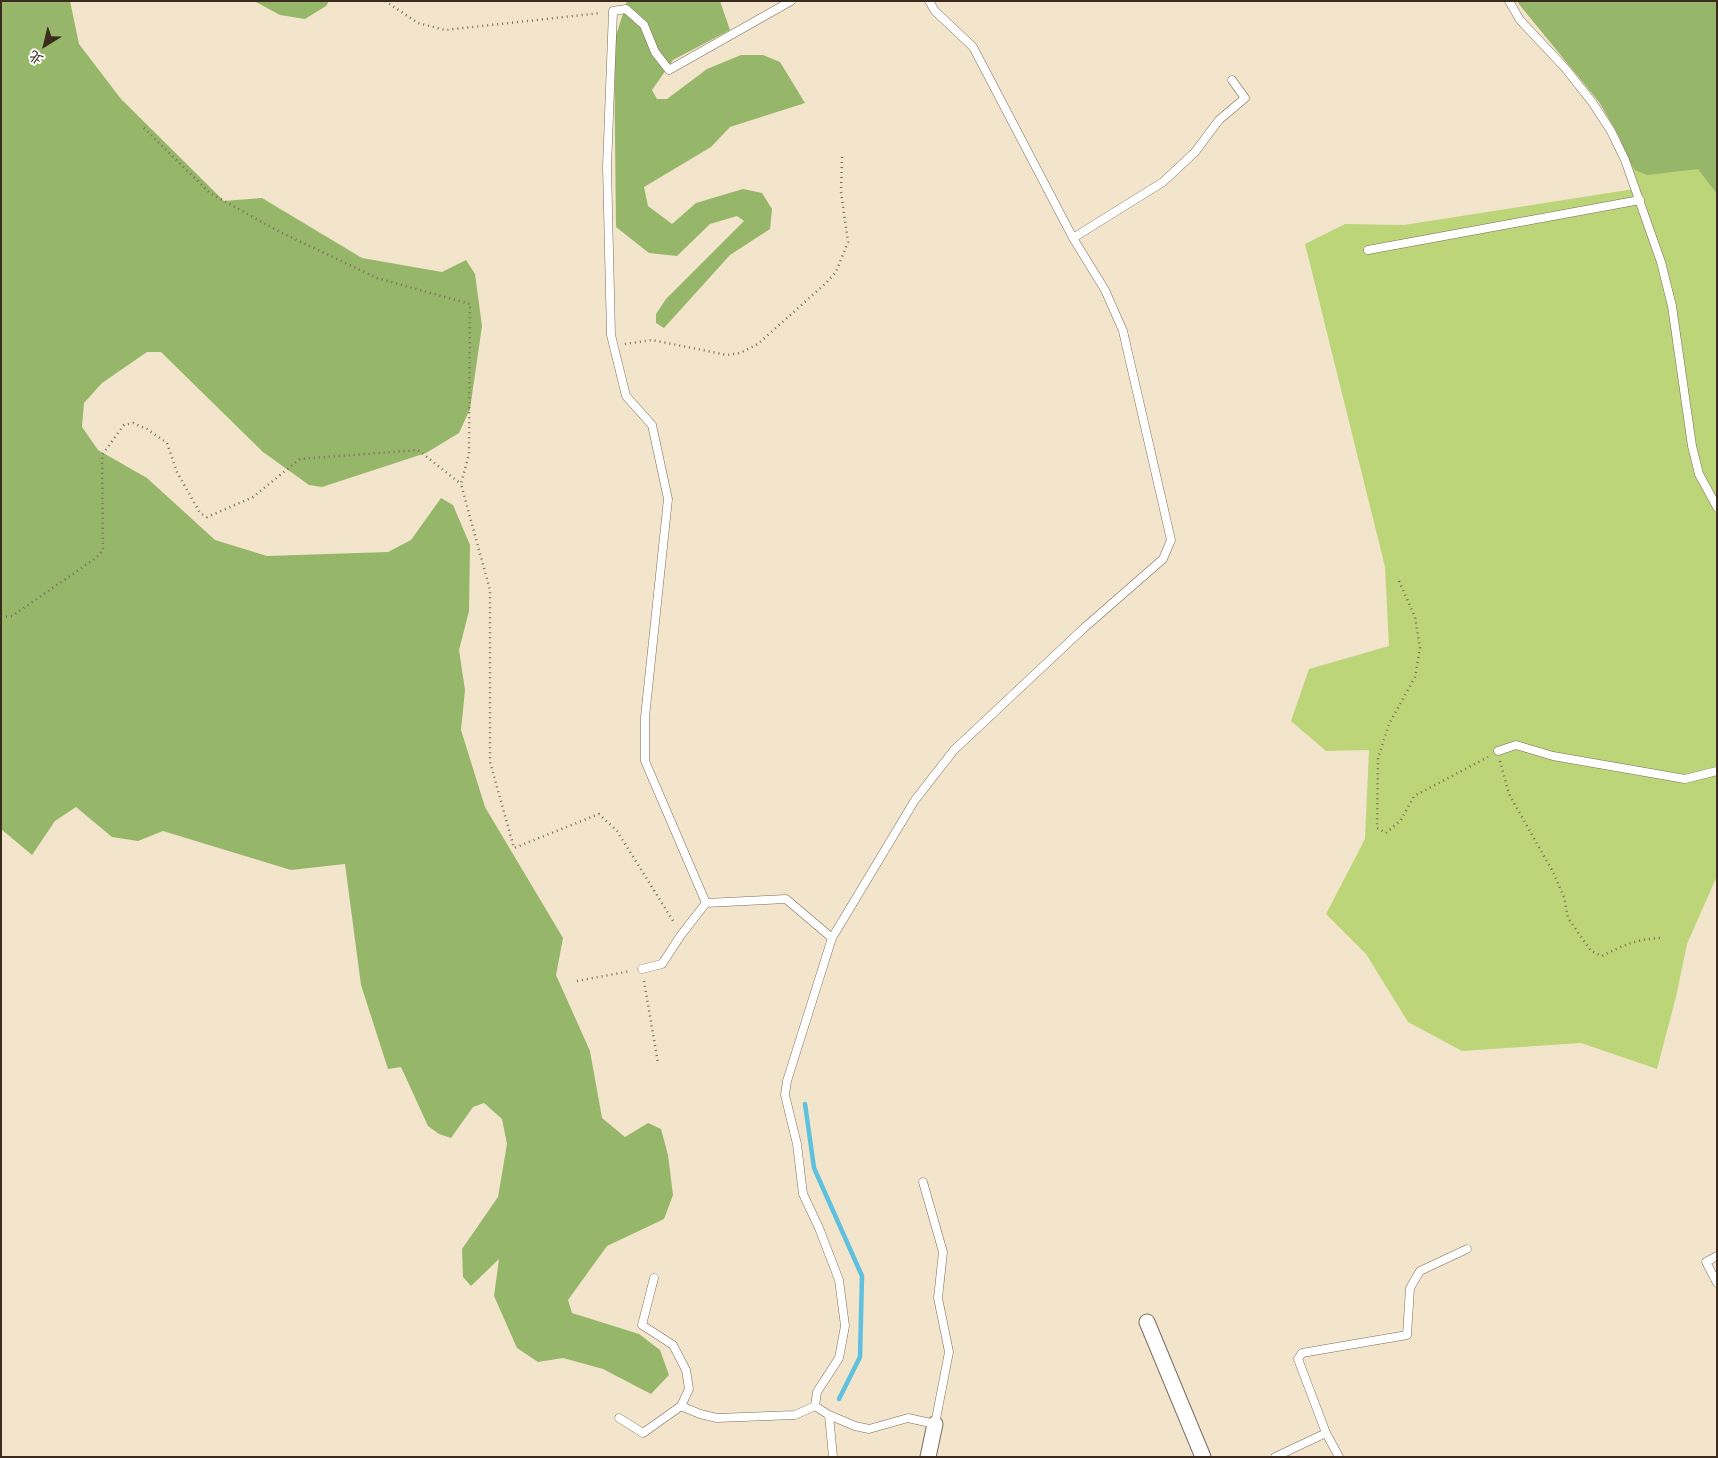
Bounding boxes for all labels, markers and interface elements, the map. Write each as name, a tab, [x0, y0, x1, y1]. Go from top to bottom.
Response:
north arrow	[20, 20, 70, 70]
text: 北	[25, 47, 47, 69]

